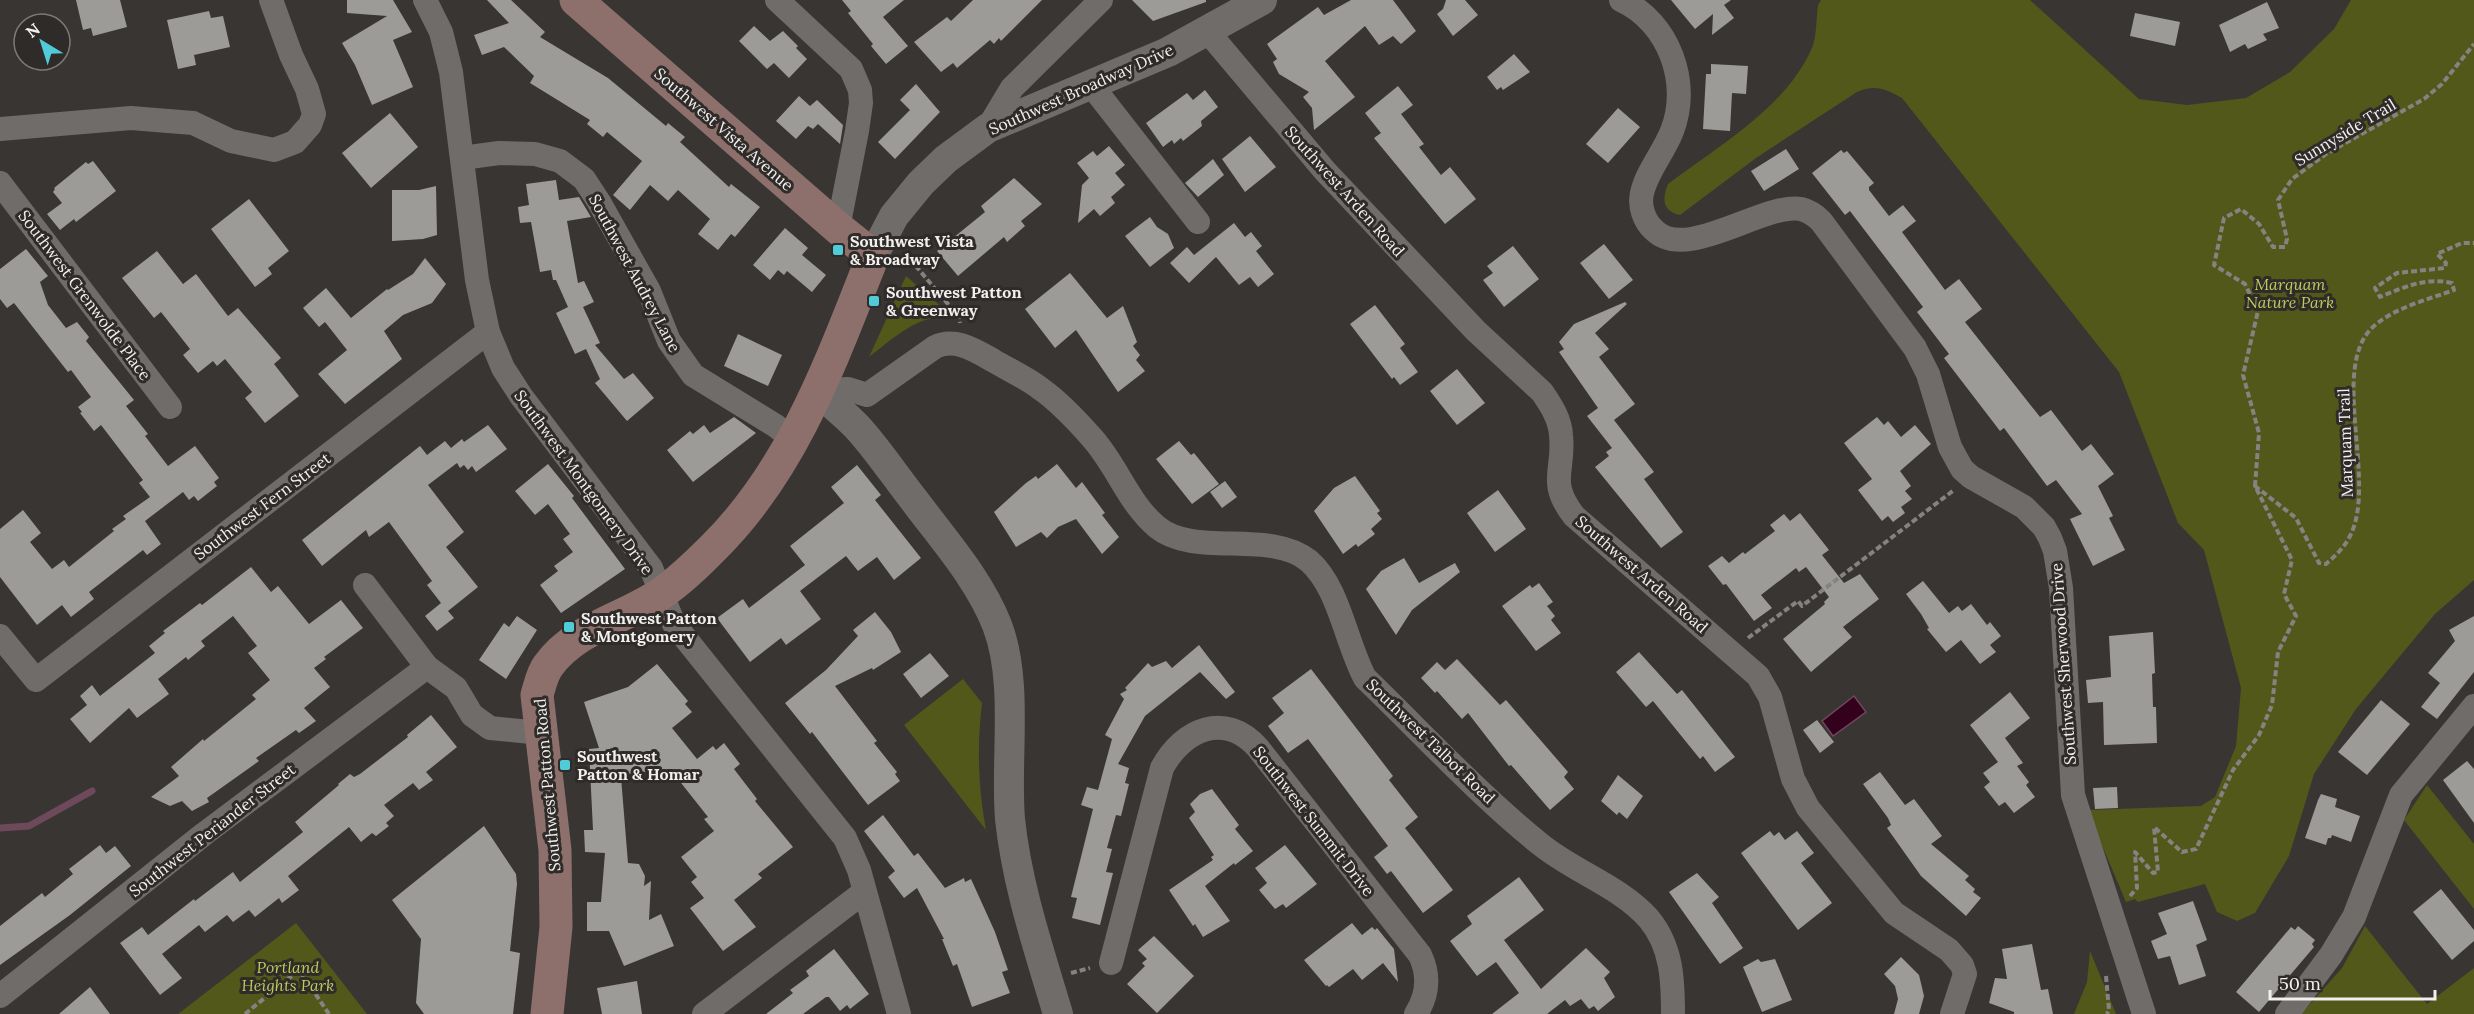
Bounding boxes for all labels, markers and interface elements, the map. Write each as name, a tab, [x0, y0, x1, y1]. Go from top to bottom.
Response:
north arrow	[12, 12, 72, 72]
text: N	[22, 18, 44, 42]
street label: Southwest Broadway Drive	[986, 39, 1177, 139]
street label: Southwest Vista Avenue	[650, 63, 798, 195]
street label: Sunnyside Trail	[2291, 94, 2399, 170]
street label: Southwest Arden Road	[1281, 122, 1409, 261]
street label: Southwest Audrey Lane	[585, 191, 685, 356]
street label: Southwest Grenwolde Place	[14, 206, 156, 384]
place label: Southwest Vista & Broadway	[850, 231, 974, 269]
marker: Southwest Vista & Broadway	[831, 243, 845, 257]
park label: Marquam Nature Park	[2246, 274, 2334, 312]
place label: Southwest Patton & Greenway	[886, 282, 1022, 320]
marker: Southwest Patton & Greenway	[867, 294, 881, 308]
street label: Southwest Montgomery Drive	[510, 386, 658, 579]
street label: Marquam Trail	[2333, 388, 2357, 498]
street label: Southwest Fern Street	[190, 448, 335, 564]
street label: Southwest Arden Road	[1572, 511, 1713, 637]
street label: Southwest Sherwood Drive	[2046, 562, 2080, 766]
place label: Southwest Patton & Montgomery	[581, 608, 717, 646]
marker: Southwest Patton & Montgomery	[562, 620, 576, 634]
street label: Southwest Talbot Road	[1362, 674, 1500, 808]
street label: Southwest Patton Road	[529, 697, 565, 872]
street label: Southwest Summit Drive	[1249, 742, 1379, 900]
place label: Southwest Patton & Homar	[577, 746, 700, 784]
street label: Southwest Periander Street	[125, 758, 300, 901]
marker: Southwest Patton & Homar	[558, 758, 572, 772]
park label: Portland Heights Park	[242, 957, 334, 995]
scale bar	[2270, 963, 2435, 1001]
text: 50 m	[2279, 972, 2321, 995]

